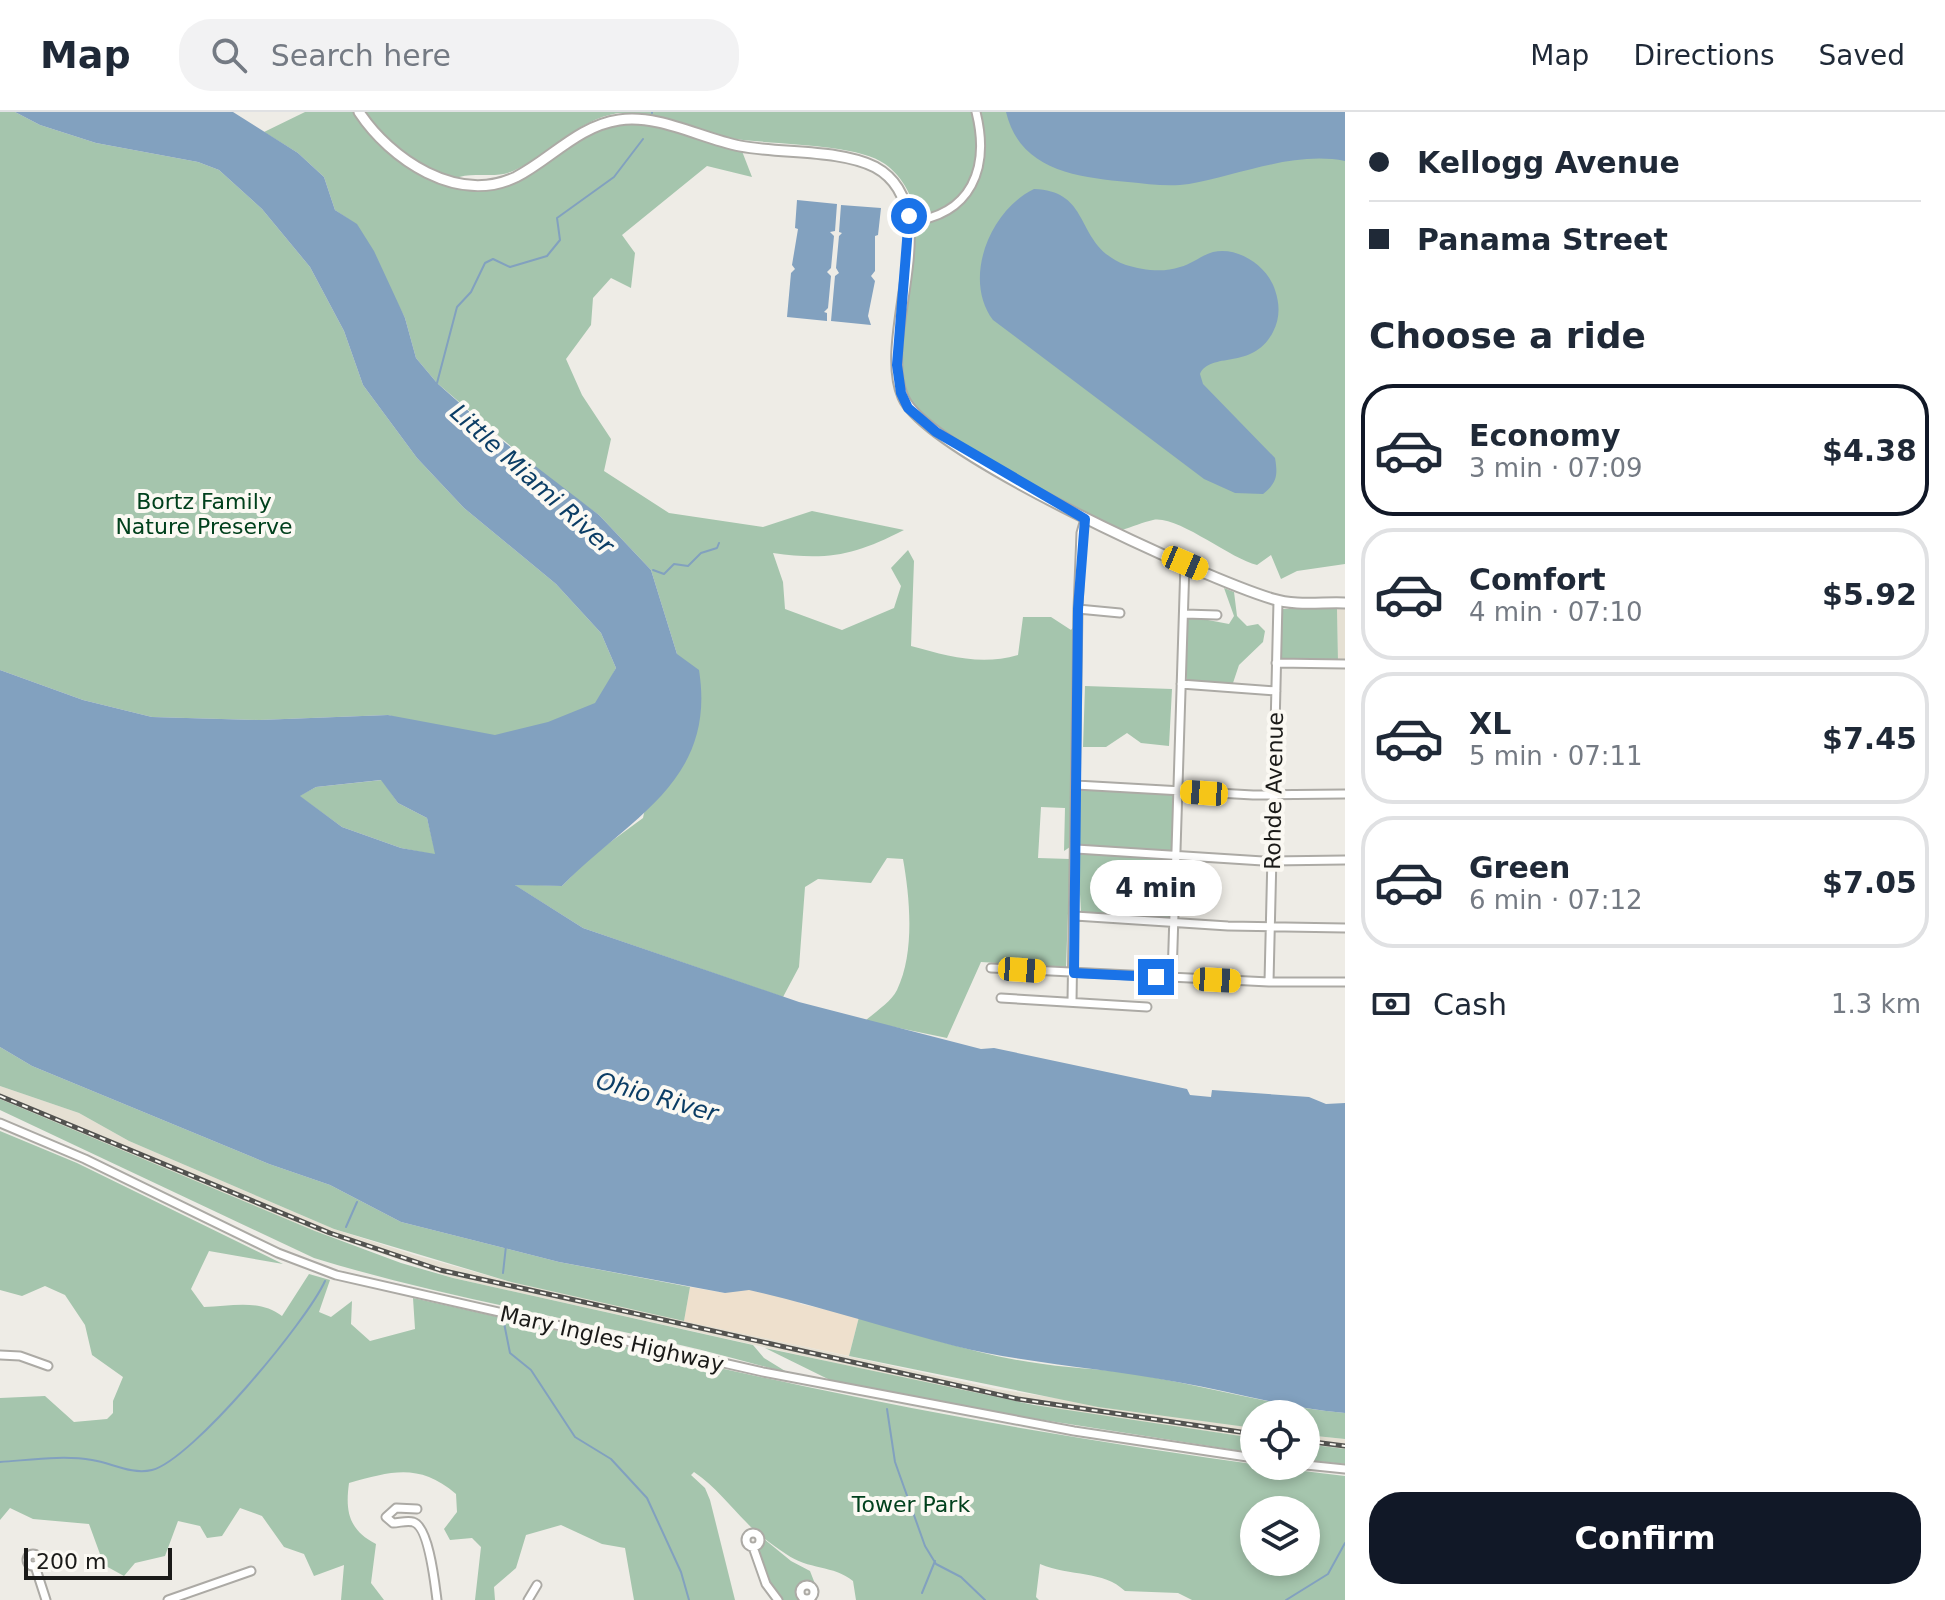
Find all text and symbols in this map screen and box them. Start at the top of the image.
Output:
search box [179,19,739,91]
text: Map [40,33,131,77]
icon: search [207,33,251,77]
text: Search here [271,38,451,73]
text: Map [1530,39,1589,72]
text: Directions [1633,39,1774,72]
text: Saved [1818,39,1905,72]
text: Kellogg Avenue [1417,145,1680,180]
route start [891,198,927,234]
text: Panama Street [1417,222,1668,257]
text: Choose a ride [1369,315,1646,356]
water label: Little Miami River [445,398,621,561]
icon: car [1373,414,1445,486]
text: Economy [1469,418,1621,453]
text: $4.38 [1822,433,1917,468]
text: 3 min · 07:09 [1469,453,1643,483]
park label: Bortz Family Nature Preserve [115,489,293,539]
car [1158,543,1212,583]
icon: car [1373,558,1445,630]
text: Comfort [1469,562,1606,597]
text: $5.92 [1822,577,1917,612]
text: 4 min · 07:10 [1469,597,1643,627]
icon: car [1373,702,1445,774]
text: XL [1469,706,1511,741]
street label: Rohde Avenue [1260,712,1288,870]
text: $7.45 [1822,721,1917,756]
text: 5 min · 07:11 [1469,741,1643,771]
car [1179,779,1229,807]
icon: car [1373,846,1445,918]
text: Green [1469,850,1570,885]
callout: 4 min [1090,861,1222,917]
text: $7.05 [1822,865,1917,900]
text: 4 min [1115,873,1197,903]
text: 6 min · 07:12 [1469,885,1643,915]
car [997,956,1047,984]
route end [1138,959,1174,995]
car [1192,967,1242,993]
icon: cash [1369,982,1413,1026]
text: Cash [1433,987,1507,1022]
text: 1.3 km [1831,989,1921,1019]
water label: Ohio River [593,1066,723,1128]
street label: Mary Ingles Highway [498,1301,726,1377]
map controls [1240,1400,1320,1576]
button: locate [1240,1400,1320,1480]
park label: Tower Park [851,1492,970,1517]
button: Confirm [1369,1492,1921,1584]
button: layers [1240,1496,1320,1576]
scale bar [24,1544,172,1580]
text: 200 m [36,1549,106,1574]

